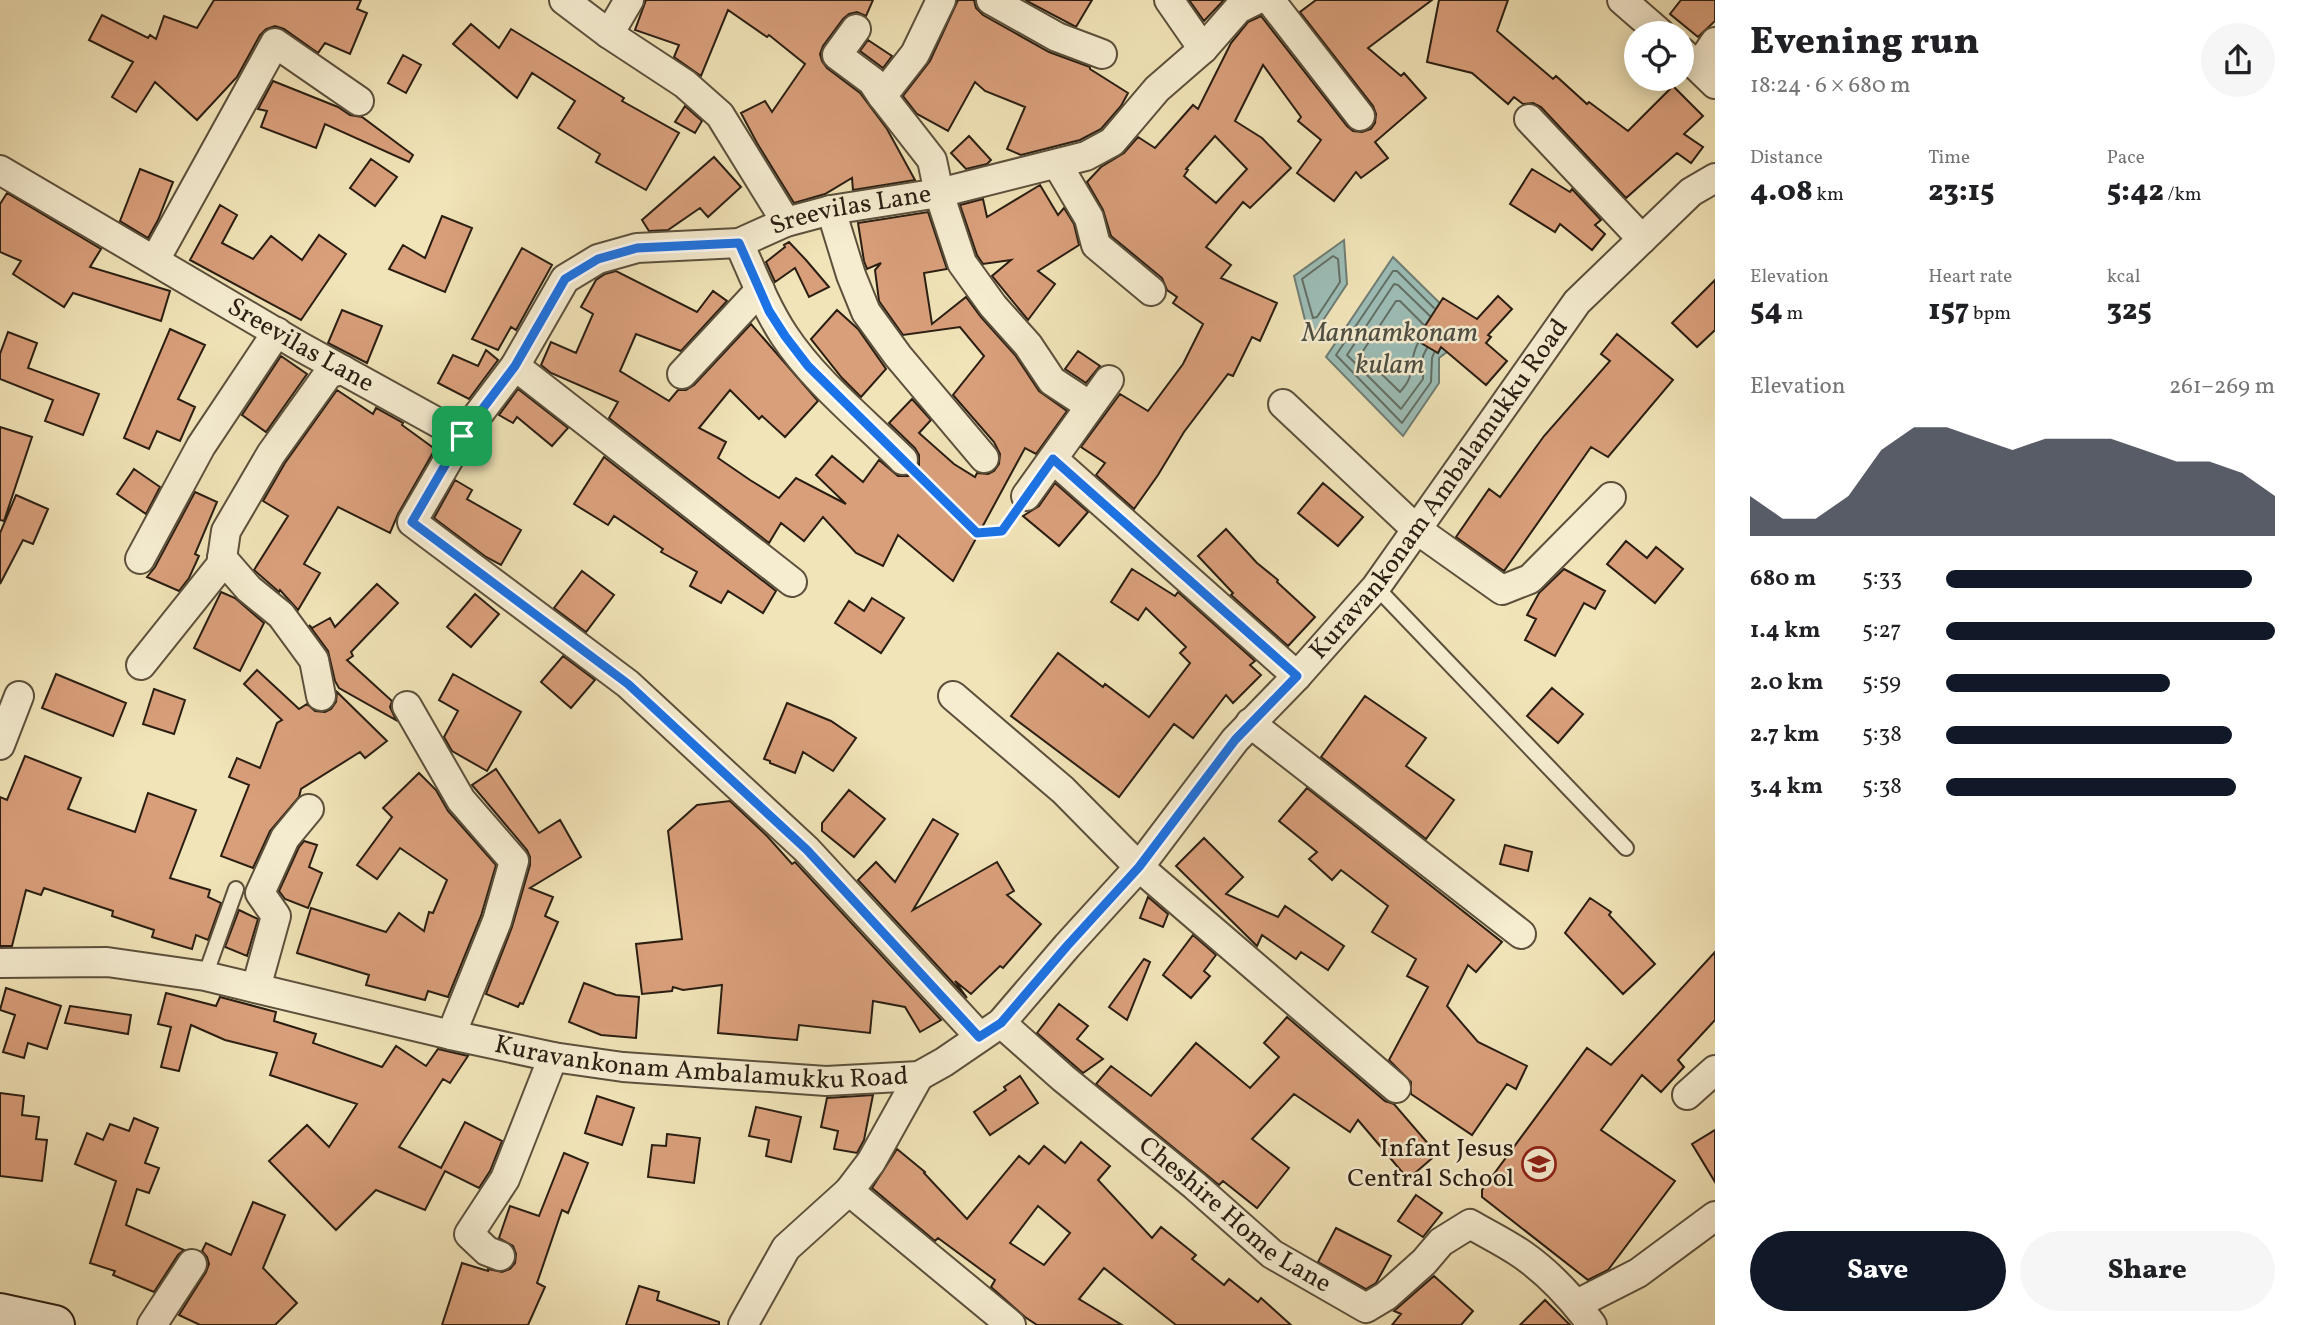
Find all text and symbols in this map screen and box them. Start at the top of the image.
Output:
text: Evening run [1750,17,1980,70]
map controls [1624,21,1694,91]
button: locate [1624,21,1694,91]
button: share [2201,23,2275,97]
text: 18:24 · 6 × 680 m [1750,70,1911,102]
text: Distance [1750,145,1823,171]
text: Time [1928,145,1970,171]
text: Pace [2107,145,2145,171]
text: 4.08 [1750,171,1813,213]
text: 23:15 [1928,171,1995,213]
text: 5:42 [2107,171,2164,213]
street label: Sreevilas Lane [764,176,934,245]
text: km [1813,182,1844,208]
text: /km [2164,182,2202,208]
text: Elevation [1750,264,1829,290]
text: Heart rate [1928,264,2012,290]
text: kcal [2107,264,2140,290]
street label: Sreevilas Lane [220,289,380,402]
text: 54 [1750,290,1783,332]
text: 157 [1928,290,1969,332]
text: 325 [2107,290,2152,332]
text: m [1783,301,1803,327]
text: bpm [1969,301,2011,327]
street label: Kuravankonam Ambalamukku Road [1302,312,1577,668]
water label: Mannamkonam kulam [1301,314,1478,385]
text: Elevation [1750,371,1846,403]
text: 261–269 m [2169,371,2275,403]
pin [432,406,492,466]
icon: arrive [443,417,481,455]
text: 680 m [1750,563,1816,595]
text: 5:33 [1862,563,1902,595]
text: 1.4 km [1750,615,1821,647]
text: 5:27 [1862,615,1901,647]
text: 2.0 km [1750,667,1823,699]
text: 5:59 [1862,667,1901,699]
text: 2.7 km [1750,719,1820,751]
text: 5:38 [1862,719,1902,751]
text: 3.4 km [1750,771,1823,803]
text: 5:38 [1862,771,1902,803]
street label: Kuravankonam Ambalamukku Road [491,1027,909,1099]
street label: Cheshire Home Lane [1130,1128,1338,1302]
place label: Infant Jesus Central School [1347,1131,1514,1197]
school or university icon: Infant Jesus Central School [1520,1145,1558,1183]
button: Save [1750,1231,2006,1311]
button: Share [2020,1231,2275,1311]

